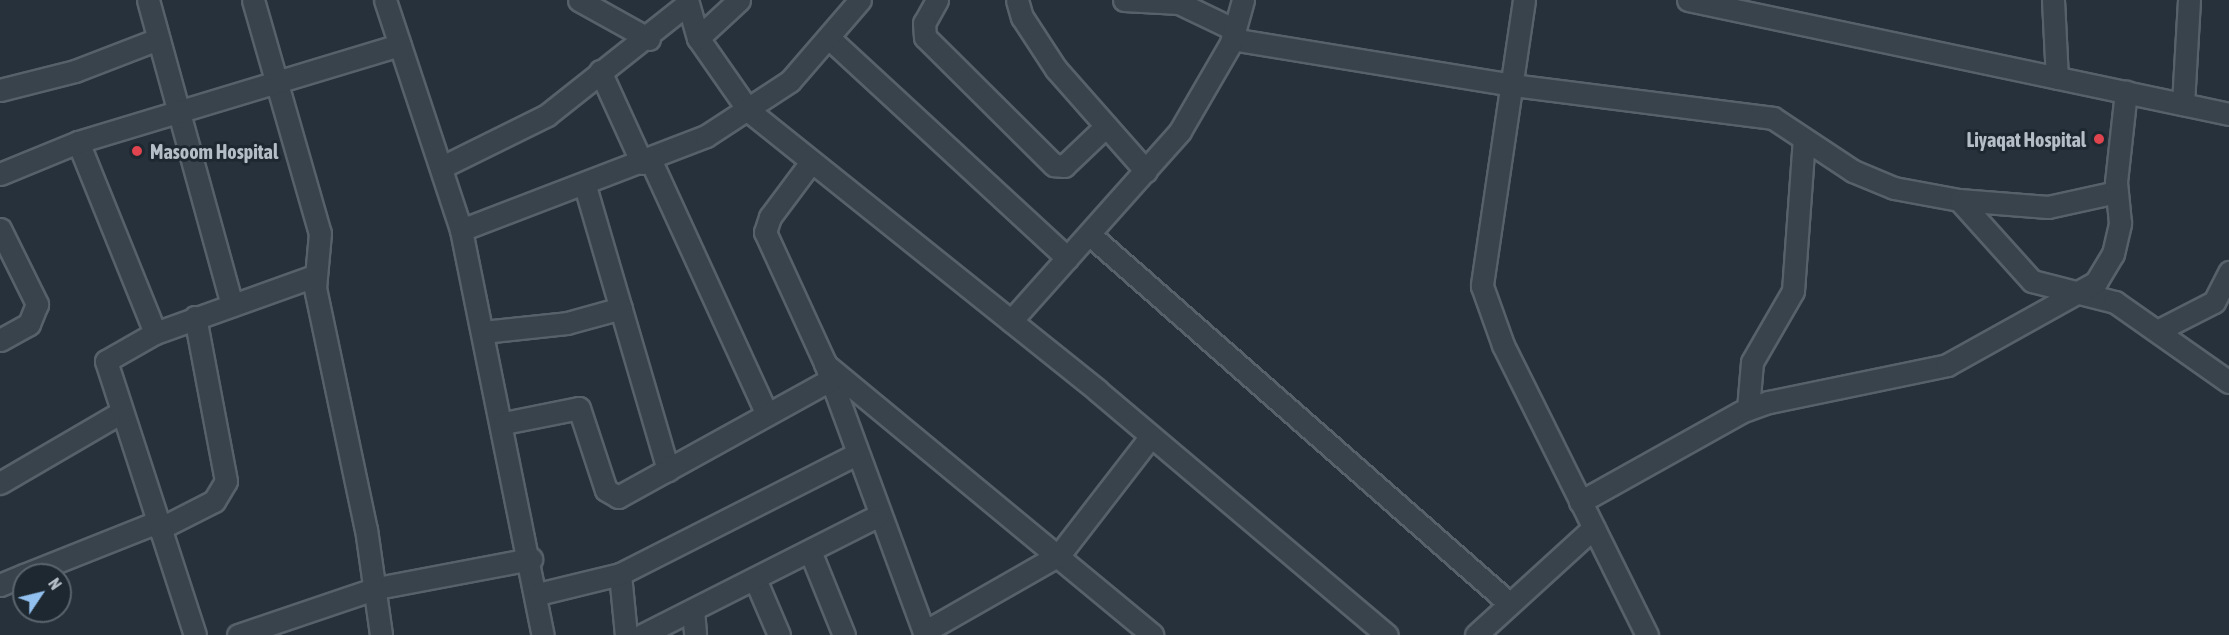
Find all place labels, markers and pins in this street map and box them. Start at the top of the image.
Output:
place label: Liyaqat Hospital [1967,127,2086,151]
marker: Liyaqat Hospital [2090,130,2108,148]
place label: Masoom Hospital [150,139,278,163]
marker: Masoom Hospital [128,142,146,160]

